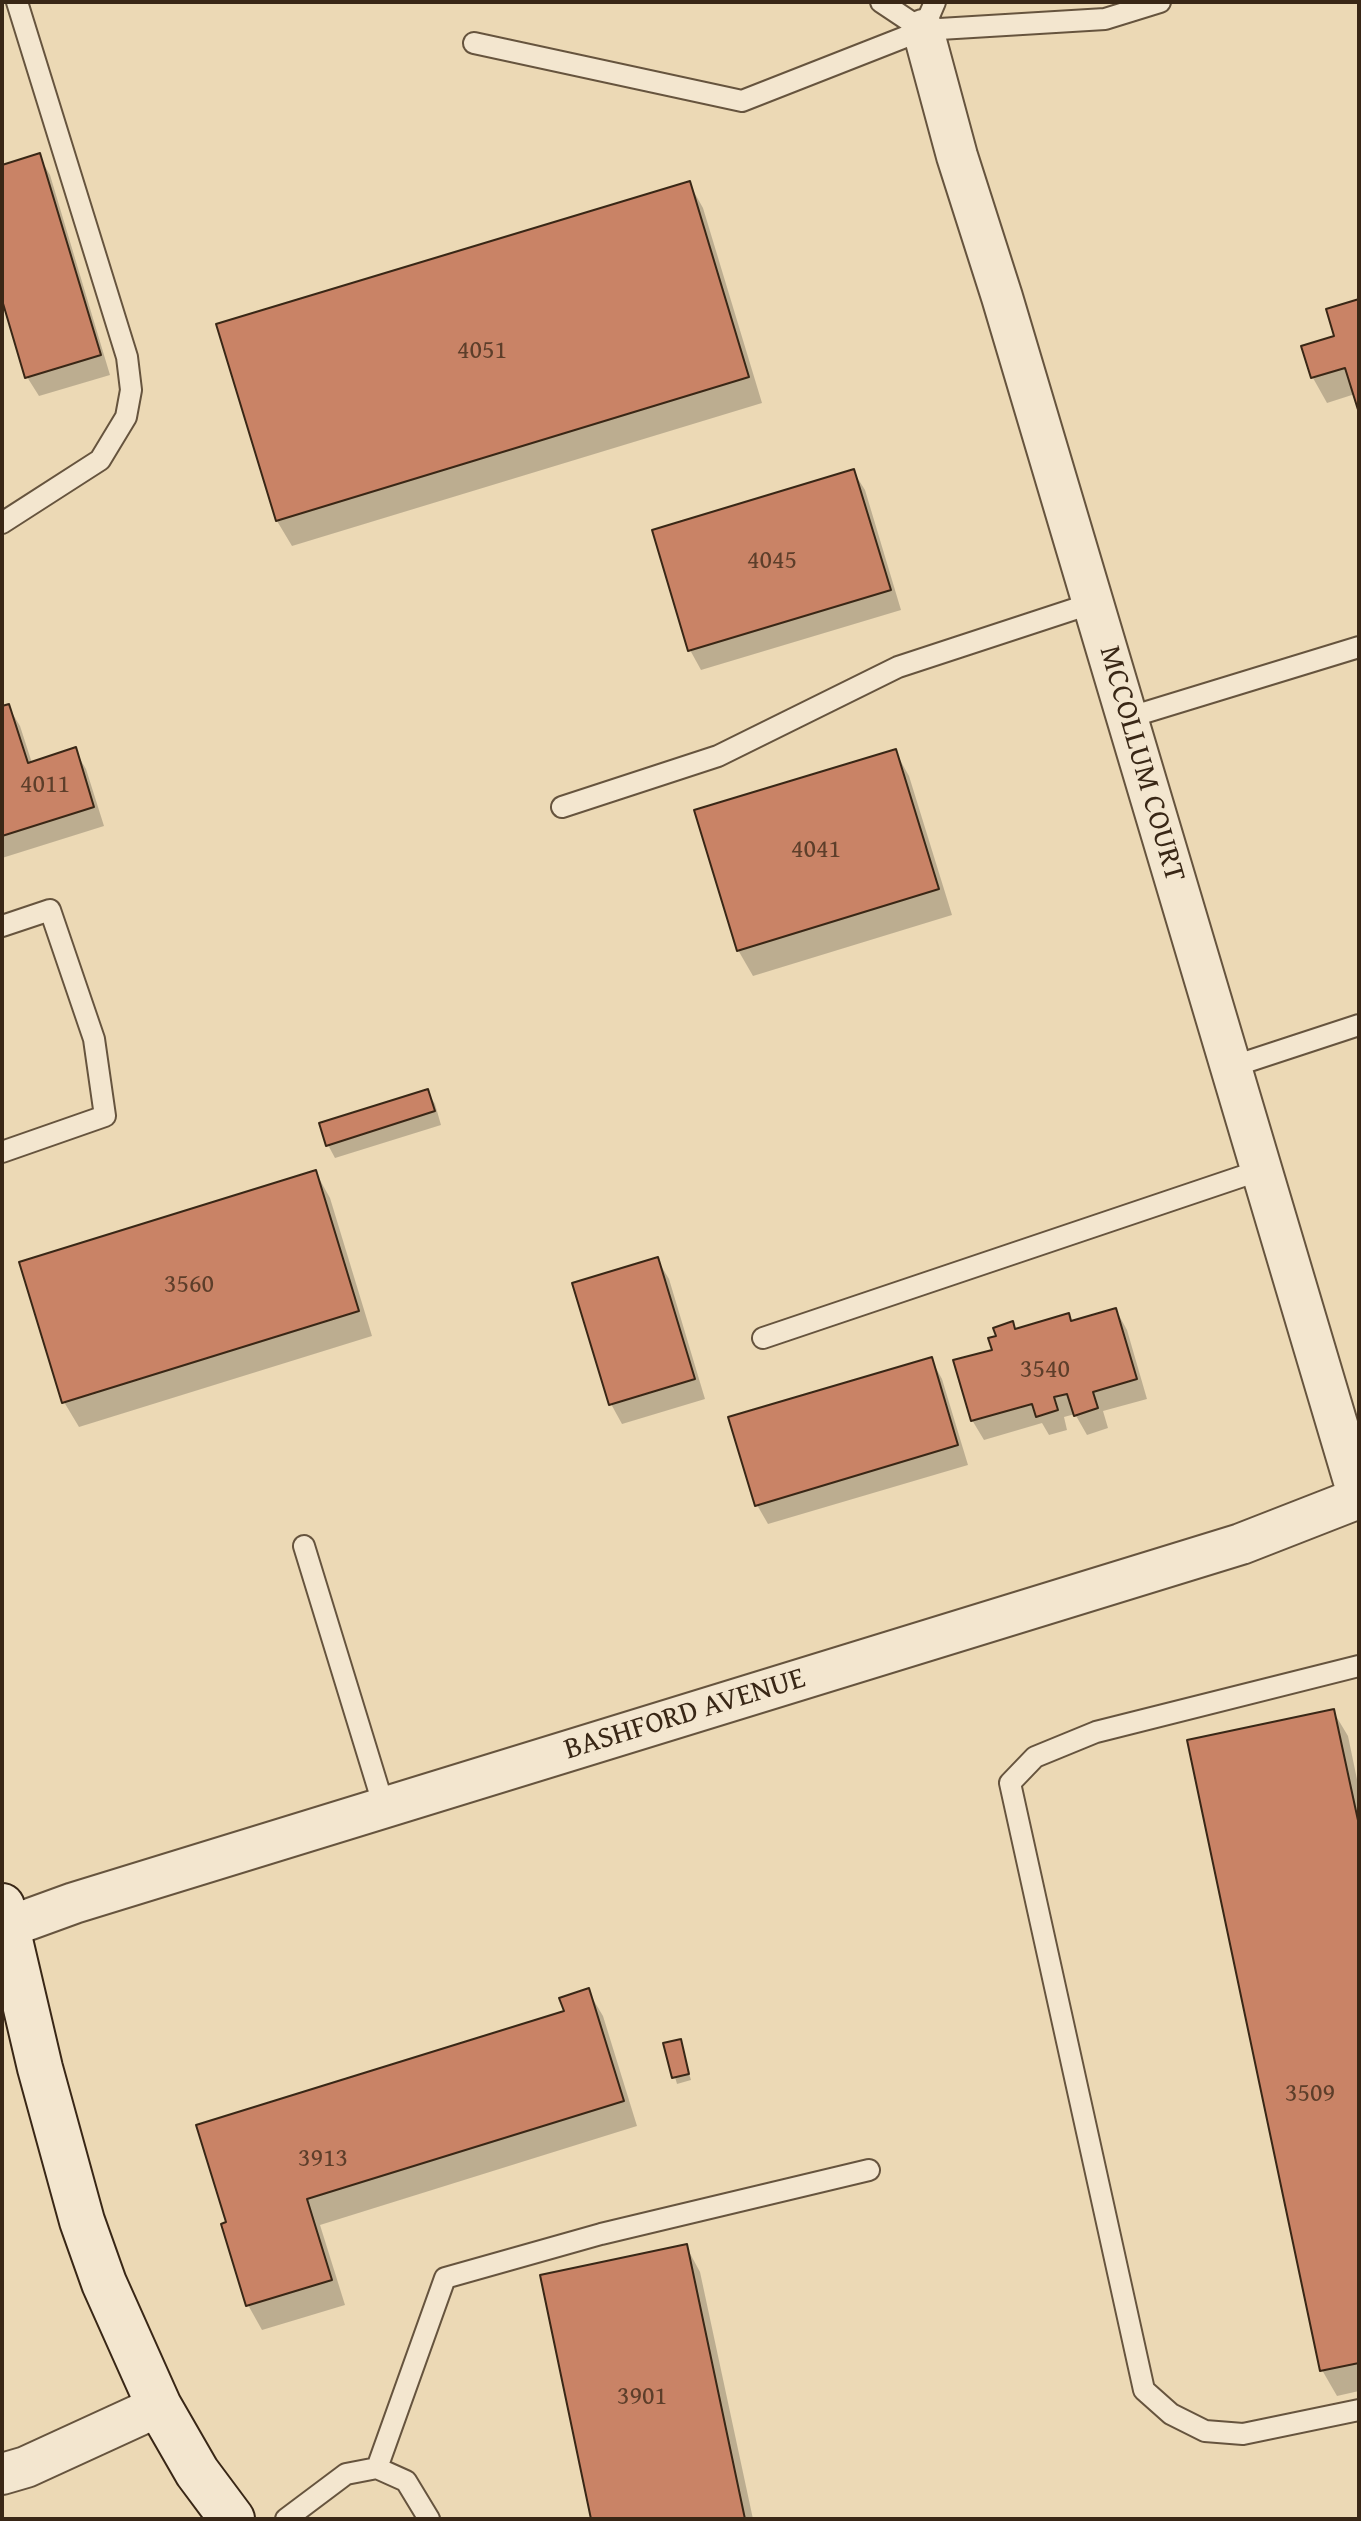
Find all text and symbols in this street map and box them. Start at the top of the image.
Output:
house number: 4051 [457,335,507,367]
house number: 4045 [747,545,797,577]
street label: MCCOLLUM COURT [1090,642,1192,886]
house number: 4011 [20,769,70,801]
house number: 4041 [791,834,841,866]
house number: 3560 [164,1269,214,1301]
house number: 3540 [1020,1354,1070,1386]
street label: BASHFORD AVENUE [560,1661,810,1769]
house number: 3509 [1285,2078,1335,2110]
house number: 3913 [298,2143,348,2175]
house number: 3901 [617,2381,667,2413]

